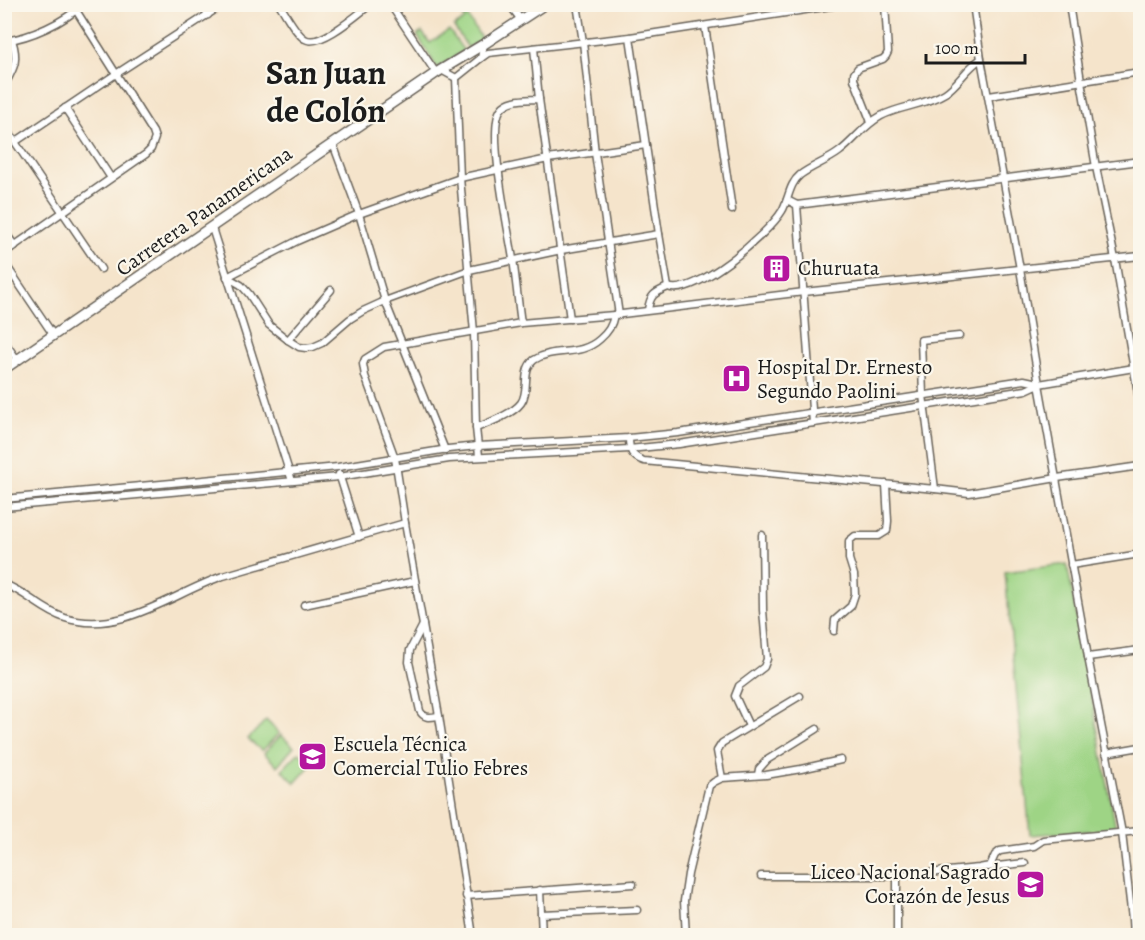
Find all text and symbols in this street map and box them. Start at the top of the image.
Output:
scale bar [926,27,1025,65]
text: 100 m [935,36,979,60]
district label: San Juan de Colón [266,50,386,133]
street label: Carretera Panamericana [110,139,298,282]
building icon: Churuata [761,252,793,284]
place label: Churuata [798,254,880,282]
place label: Hospital Dr. Ernesto Segundo Paolini [757,353,932,405]
hospital icon: Hospital Dr. Ernesto Segundo Paolini [720,363,752,395]
place label: Escuela Técnica Comercial Tulio Febres [333,730,528,782]
school or university icon: Escuela Técnica Comercial Tulio Febres [296,740,328,772]
place label: Liceo Nacional Sagrado Corazón de Jesus [810,858,1010,910]
school or university icon: Liceo Nacional Sagrado Corazón de Jesus [1015,868,1047,900]

